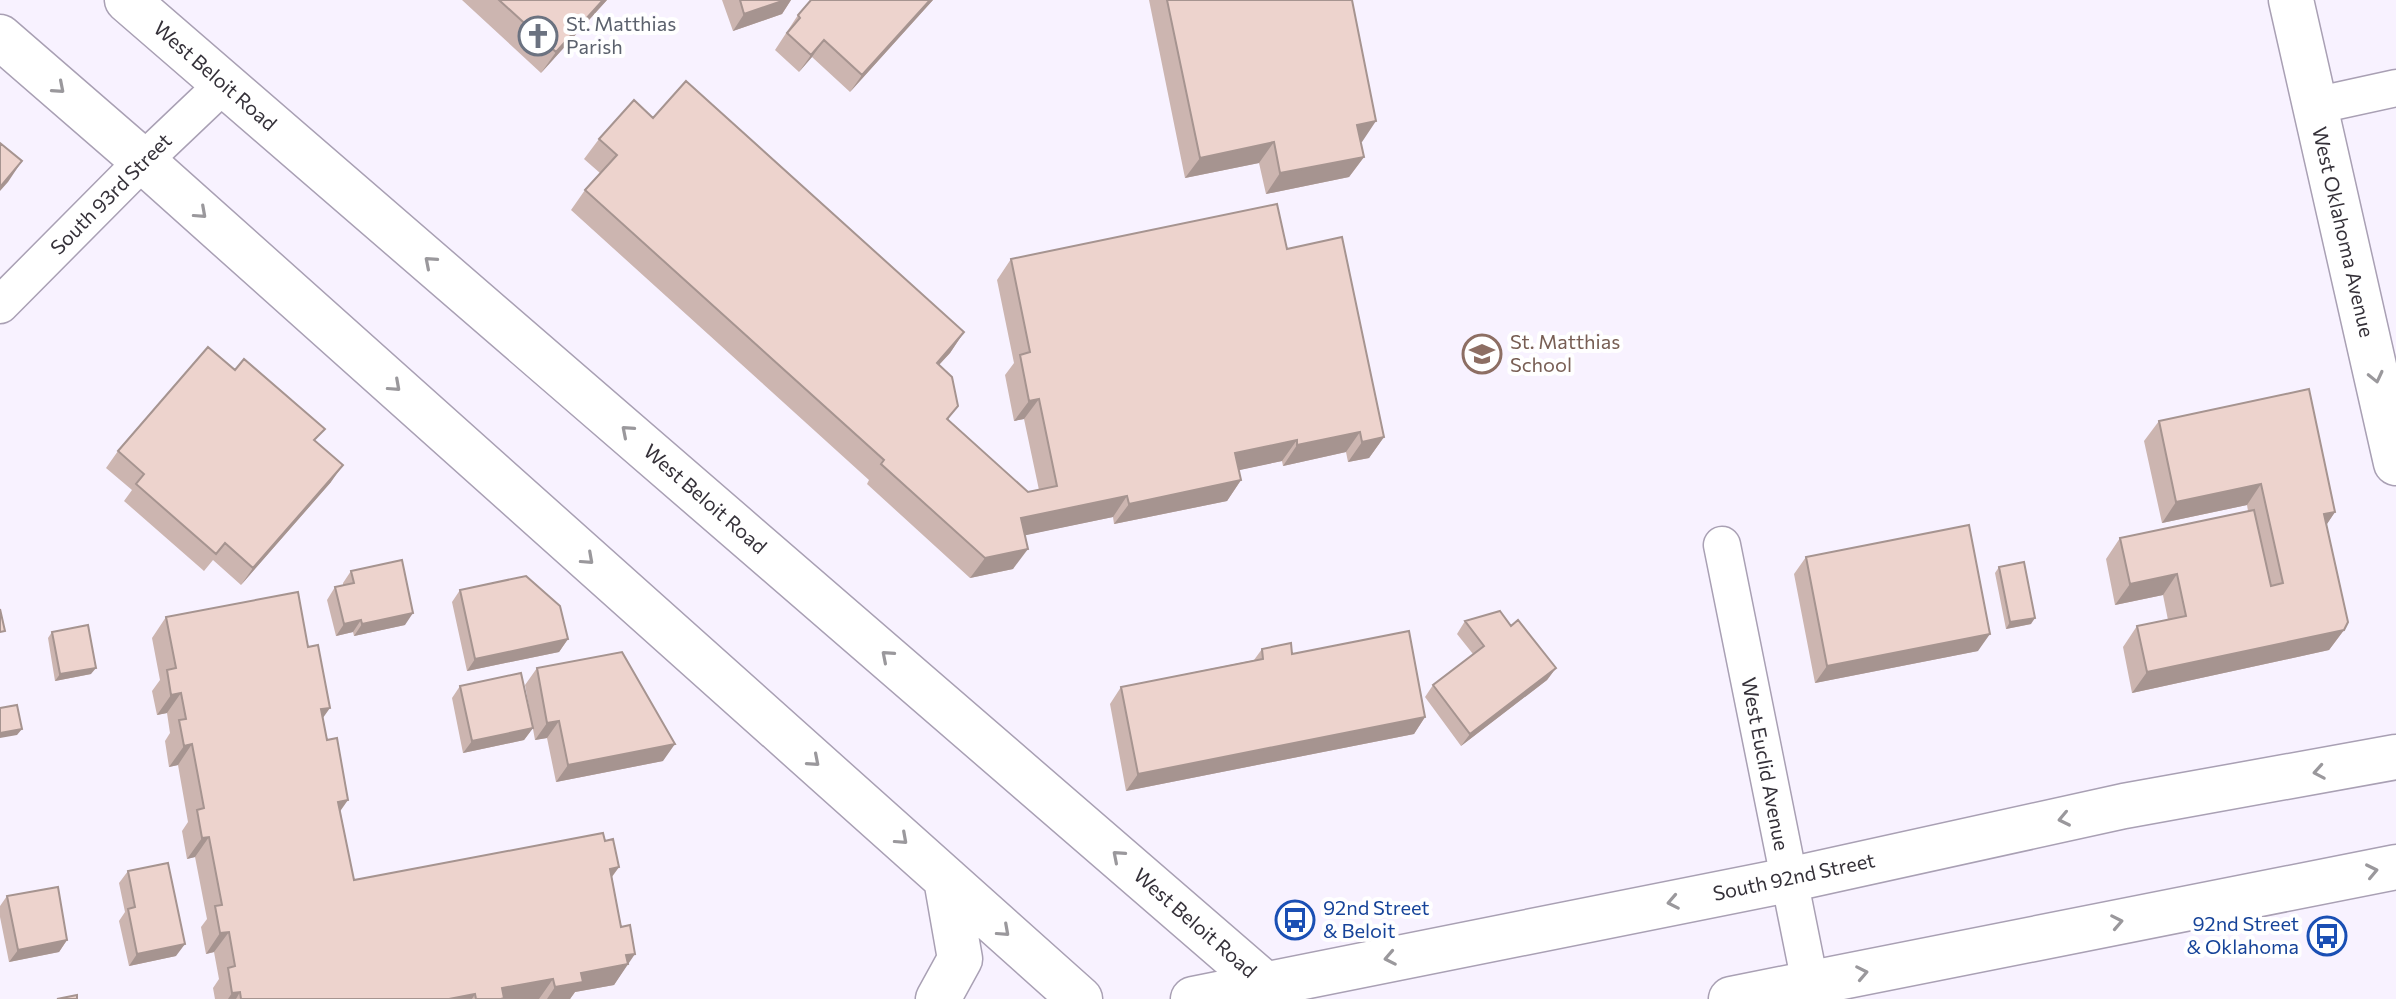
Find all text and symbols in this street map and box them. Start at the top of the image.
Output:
place label: St. Matthias Parish [566,11,676,58]
street label: West Beloit Road [149,15,282,135]
church icon: St. Matthias Parish [517,15,559,57]
one-way arrow [50,79,64,93]
street label: West Oklahoma Avenue [2308,124,2380,339]
street label: South 93rd Street [45,128,176,259]
one-way arrow [191,203,206,218]
one-way arrow [425,257,439,272]
place label: St. Matthias School [1510,329,1620,376]
school or university icon: St. Matthias School [1461,333,1503,375]
one-way arrow [2367,369,2384,383]
one-way arrow [385,377,400,391]
one-way arrow [622,427,636,441]
street label: West Beloit Road [639,438,772,558]
one-way arrow [579,550,594,564]
one-way arrow [882,651,897,666]
street label: West Euclid Avenue [1737,675,1795,852]
one-way arrow [805,751,820,766]
one-way arrow [2313,762,2326,779]
one-way arrow [2057,810,2071,827]
one-way arrow [892,830,907,844]
street label: South 92nd Street [1711,847,1877,905]
one-way arrow [1112,851,1127,866]
street label: West Beloit Road [1129,862,1262,982]
one-way arrow [2366,864,2379,881]
one-way arrow [1666,893,1680,910]
place label: 92nd Street & Beloit [1323,895,1430,942]
bus stop icon: 92nd Street & Beloit [1274,899,1316,941]
place label: 92nd Street & Oklahoma [2186,911,2299,958]
one-way arrow [2111,915,2124,932]
bus stop icon: 92nd Street & Oklahoma [2306,915,2348,957]
one-way arrow [994,921,1009,935]
one-way arrow [1383,949,1397,966]
one-way arrow [1855,965,1869,982]

